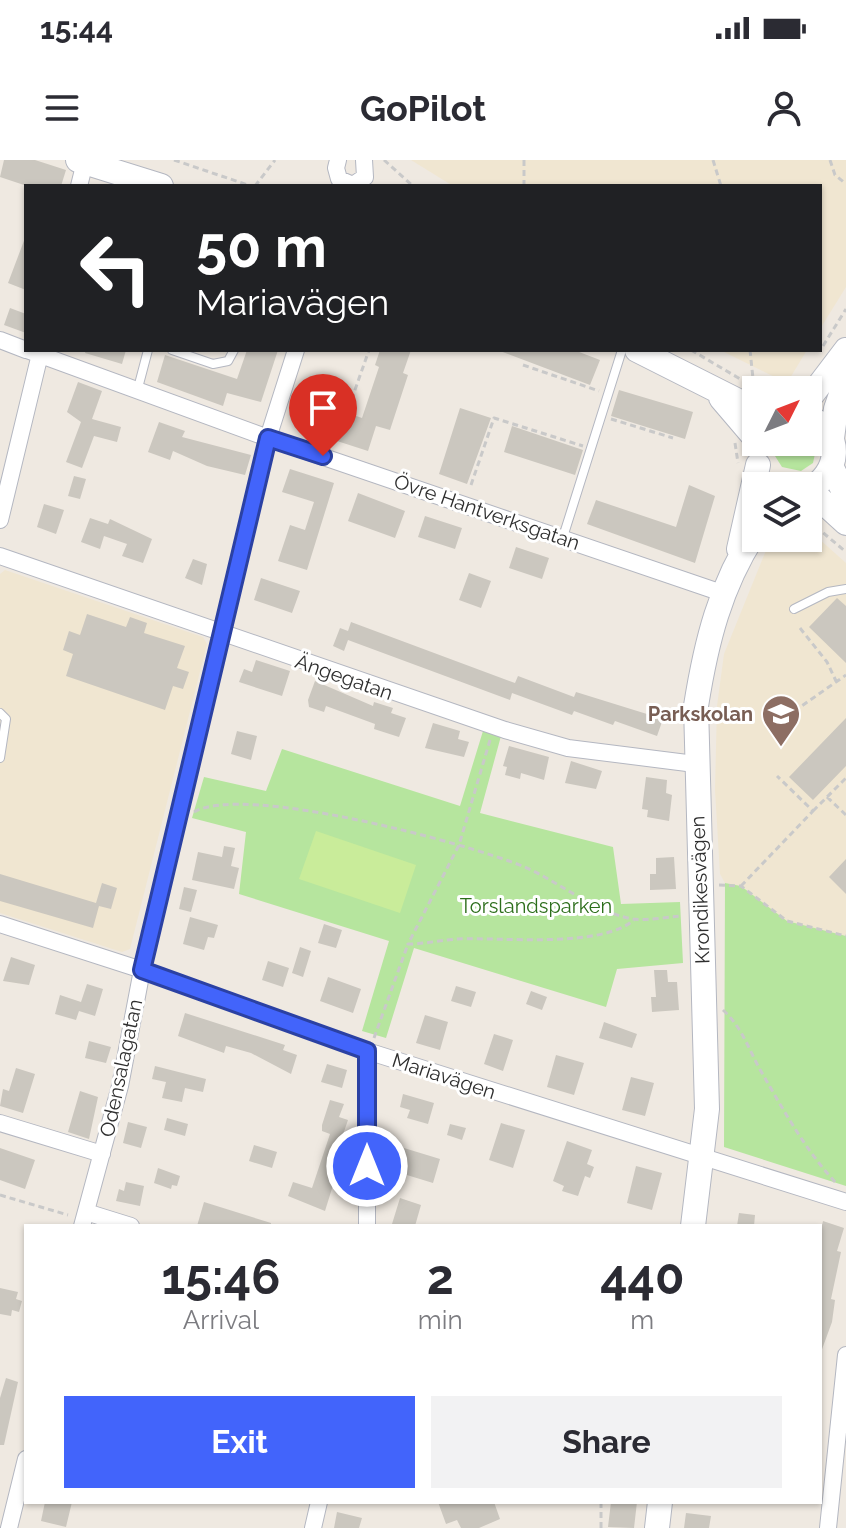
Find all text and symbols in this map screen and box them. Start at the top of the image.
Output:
text: 15:44 [40,11,113,46]
icon: menu [40,86,84,130]
icon: person [762,86,806,130]
text: GoPilot [360,87,486,129]
text: 50 m [196,214,327,280]
icon: left [64,216,168,320]
text: Mariavägen [196,281,389,323]
pin [289,374,357,456]
north arrow [742,376,822,456]
map controls [742,376,822,552]
icon: arrive [301,386,345,430]
street label: Övre Hantverksgatan [391,469,583,555]
button: layers [742,472,822,552]
street label: Ängegatan [292,649,396,705]
school or university icon: Parkskolan [760,693,802,748]
place label: Parkskolan [648,702,753,726]
street label: Krondikesvägen [685,816,715,964]
park label: Torslandsparken [460,894,612,918]
street label: Odensalagatan [95,997,147,1139]
street label: Mariavägen [389,1048,499,1104]
position arrow [325,1124,409,1208]
text: 15:46 [162,1249,280,1305]
text: 2 [427,1249,454,1305]
text: 440 [600,1249,684,1305]
text: Arrival [183,1305,259,1335]
text: min [418,1305,463,1335]
text: m [630,1305,654,1335]
button: Exit [64,1396,415,1488]
button: Share [431,1396,782,1488]

